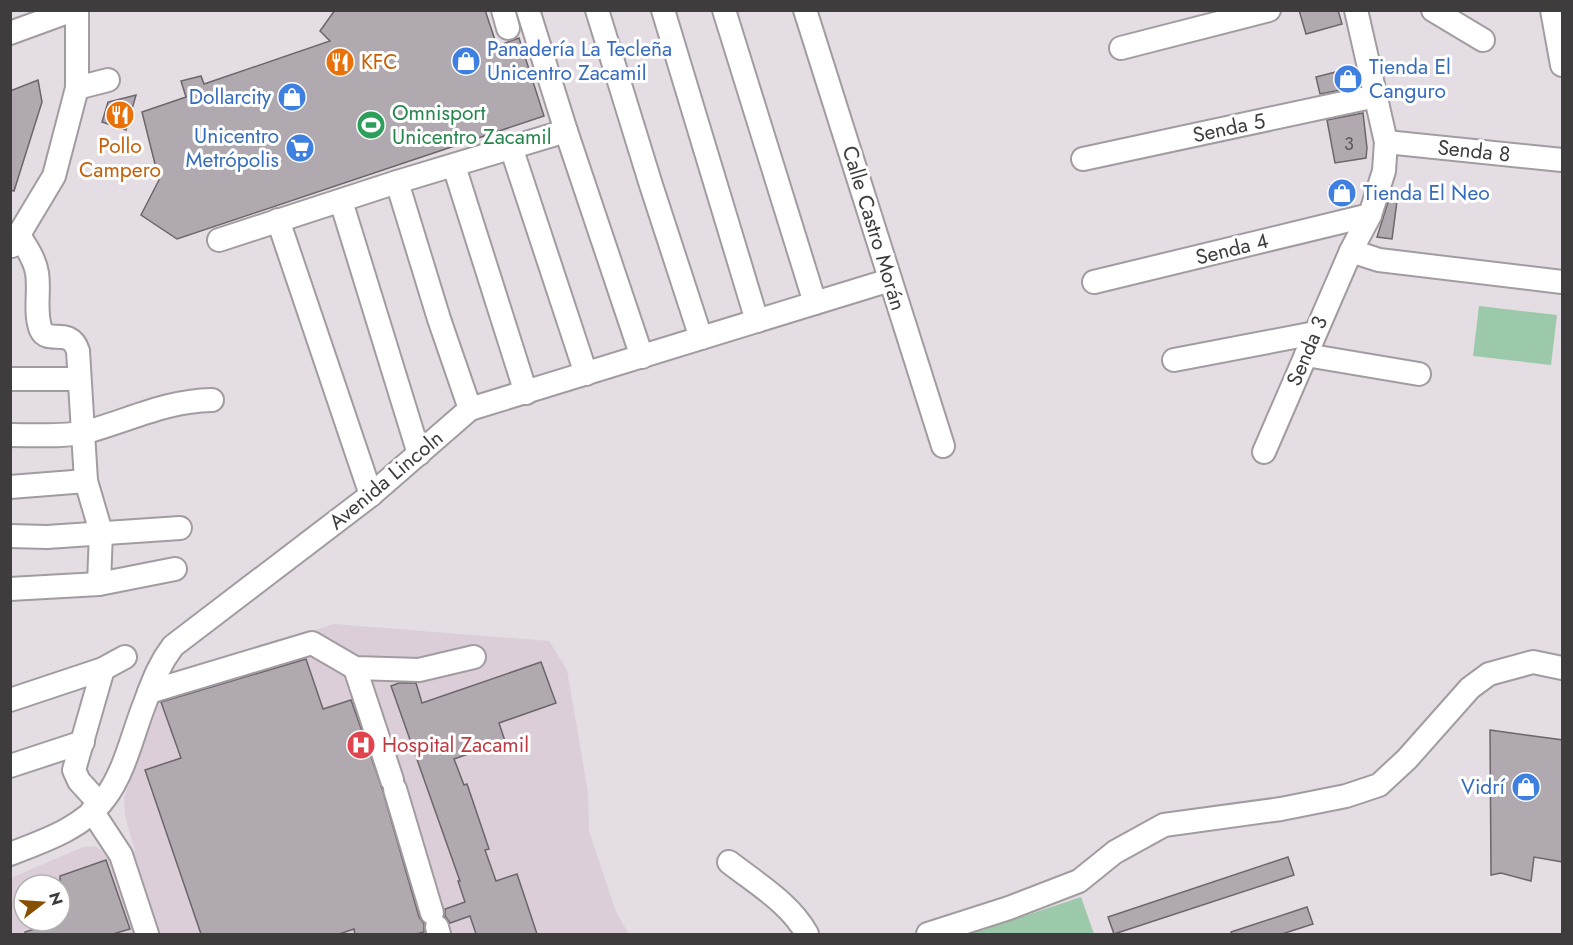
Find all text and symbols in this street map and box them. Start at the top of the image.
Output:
place label: Panadería La Tecleña Unicentro Zacamil [487,34,672,88]
shop icon: Panadería La Tecleña Unicentro Zacamil [450,45,482,77]
restaurant icon: KFC [324,46,356,78]
place label: KFC [361,47,398,77]
place label: Tienda El Canguro [1369,52,1451,106]
shop icon: Tienda El Canguro [1332,63,1364,95]
shop icon: Dollarcity [276,81,308,113]
place label: Dollarcity [189,82,272,112]
place label: Omnisport Unicentro Zacamil [392,98,552,152]
restaurant icon: Pollo Campero [104,99,136,131]
street label: Senda 5 [1190,106,1268,150]
sports icon: Omnisport Unicentro Zacamil [355,109,387,141]
place label: Unicentro Metrópolis [186,121,279,175]
place label: Pollo Campero [79,131,161,185]
house number: 3 [1344,131,1354,157]
supermarket icon: Unicentro Metrópolis [284,132,316,164]
street label: Senda 8 [1436,132,1512,170]
street label: Calle Castro Morán [835,142,913,314]
shop icon: Tienda El Neo [1326,177,1358,209]
place label: Tienda El Neo [1363,178,1490,208]
street label: Senda 4 [1192,225,1272,273]
street label: Senda 3 [1279,311,1335,391]
street label: Avenida Lincoln [322,423,450,537]
hospital icon: Hospital Zacamil [345,729,377,761]
place label: Hospital Zacamil [382,730,529,760]
shop icon: Vidrí [1510,771,1542,803]
place label: Vidrí [1461,772,1507,802]
north arrow [12,873,72,933]
text: N [43,889,69,908]

